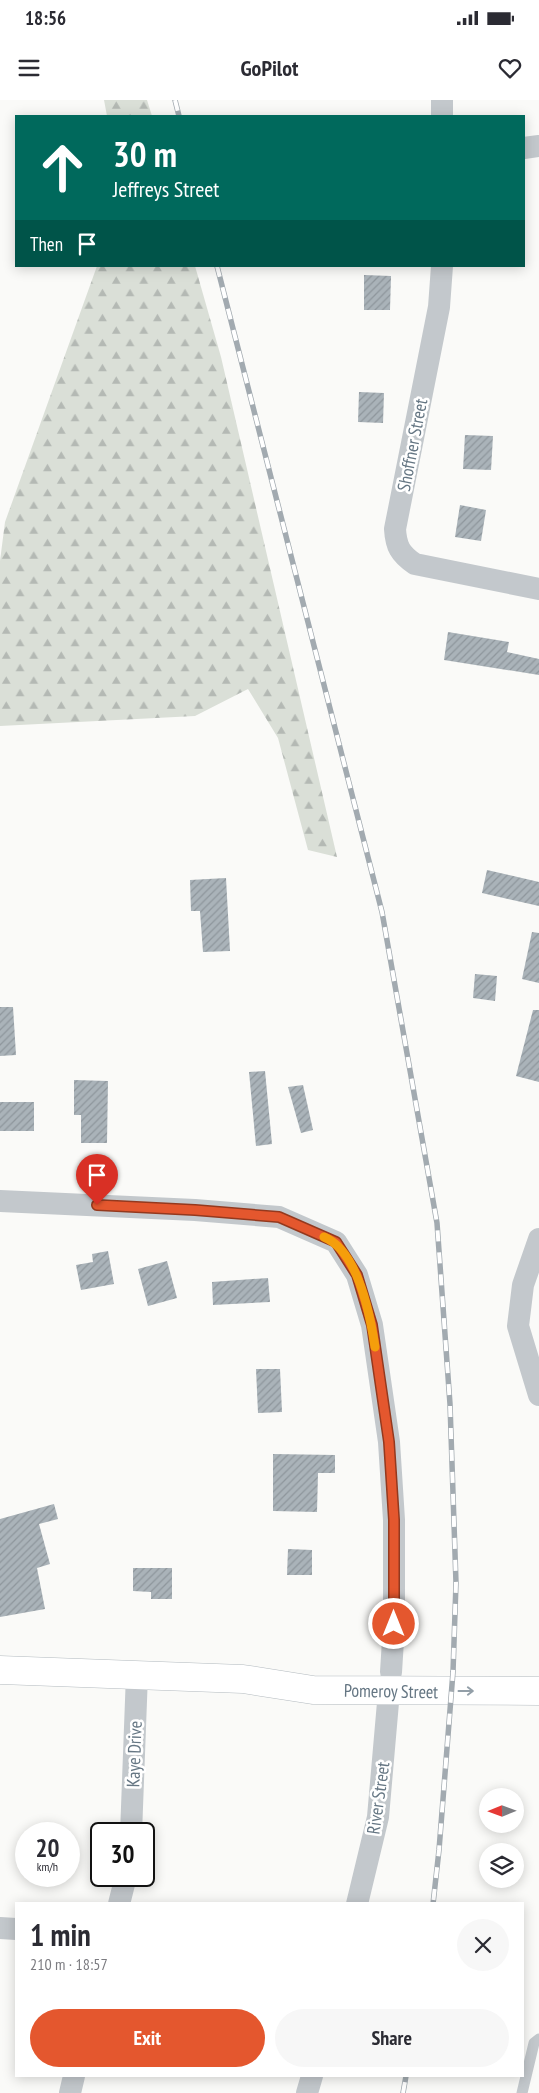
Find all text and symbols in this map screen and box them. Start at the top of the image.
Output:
text: 18:56 [25,6,66,30]
icon: menu [15,54,43,82]
text: GoPilot [241,54,298,82]
icon: heart [496,54,524,82]
text: 30 m [113,131,177,177]
icon: ahead [30,135,95,200]
text: Jeffreys Street [113,175,219,203]
icon: arrive [73,230,101,258]
text: Then [30,232,63,256]
street label: Shoffner Street [392,397,432,493]
pin [76,1154,118,1205]
icon: arrive [83,1161,111,1189]
position arrow [367,1597,419,1649]
street label: Pomeroy Street [344,1679,438,1703]
one-way arrow [458,1686,474,1696]
street label: Kaye Drive [121,1720,147,1788]
street label: River Street [362,1760,394,1836]
north arrow [479,1788,524,1832]
map controls [479,1788,524,1888]
speed limit sign: 30 [90,1822,155,1887]
text: 20 [36,1832,59,1864]
button: layers [479,1843,524,1888]
text: km/h [37,1859,58,1874]
text: 1 min [30,1915,91,1954]
button: close [457,1919,509,1971]
text: 210 m · 18:57 [30,1954,108,1974]
button: Exit [30,2009,265,2067]
button: Share [275,2009,509,2067]

